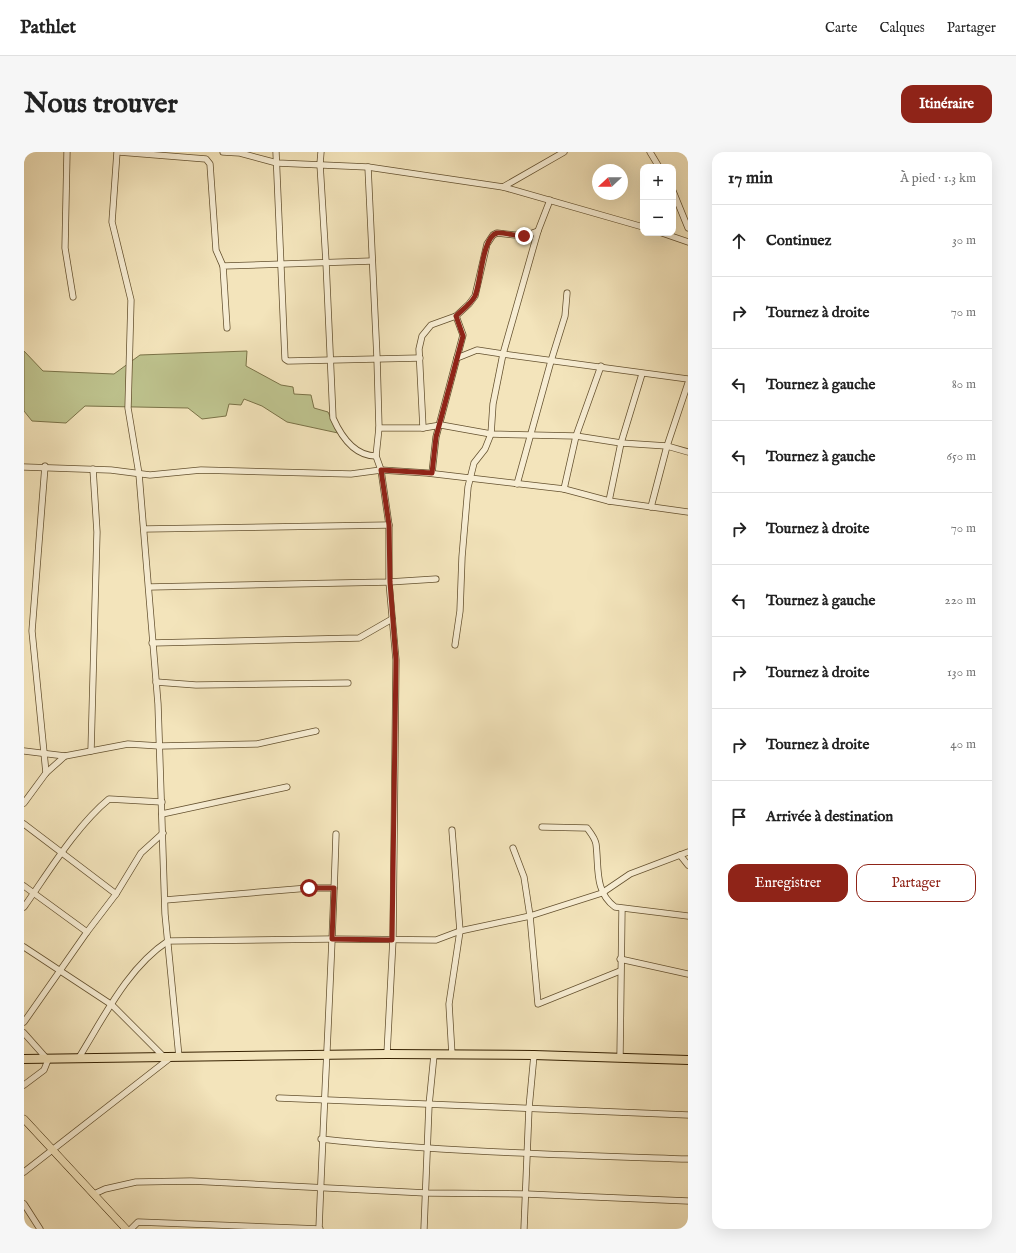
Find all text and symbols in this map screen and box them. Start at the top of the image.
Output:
text: Pathlet [20,16,76,40]
text: Carte [825,19,857,37]
text: Calques [879,19,925,37]
text: Partager [947,19,996,37]
button: Itinéraire [901,85,992,123]
text: Nous trouver [24,87,178,122]
north arrow [592,164,628,200]
map controls [640,164,676,236]
button: + [640,164,676,200]
text: 17 min [728,168,773,189]
text: À pied · 1.3 km [900,170,976,187]
button: − [640,200,676,236]
route end [515,227,533,245]
icon: ahead [728,230,750,252]
text: Continuez [766,231,831,250]
text: 30 m [952,232,976,249]
icon: right [728,302,750,324]
text: Tournez à droite [766,303,869,322]
text: 70 m [951,304,976,321]
icon: left [728,374,750,396]
text: Tournez à gauche [766,375,875,394]
text: 80 m [952,376,976,393]
icon: left [728,446,750,468]
text: Tournez à gauche [766,447,875,466]
text: 650 m [947,448,976,465]
icon: right [728,518,750,540]
text: Tournez à droite [766,519,869,538]
text: 70 m [951,520,976,537]
icon: left [728,590,750,612]
text: Tournez à gauche [766,591,875,610]
text: 220 m [945,592,976,609]
icon: right [728,662,750,684]
text: Tournez à droite [766,663,869,682]
text: 130 m [947,664,976,681]
icon: right [728,734,750,756]
text: Tournez à droite [766,735,869,754]
text: 40 m [950,736,976,753]
icon: arrive [728,806,750,828]
text: Arrivée à destination [766,807,893,826]
button: Enregistrer [728,864,848,902]
button: Partager [856,864,976,902]
route start [300,879,318,897]

